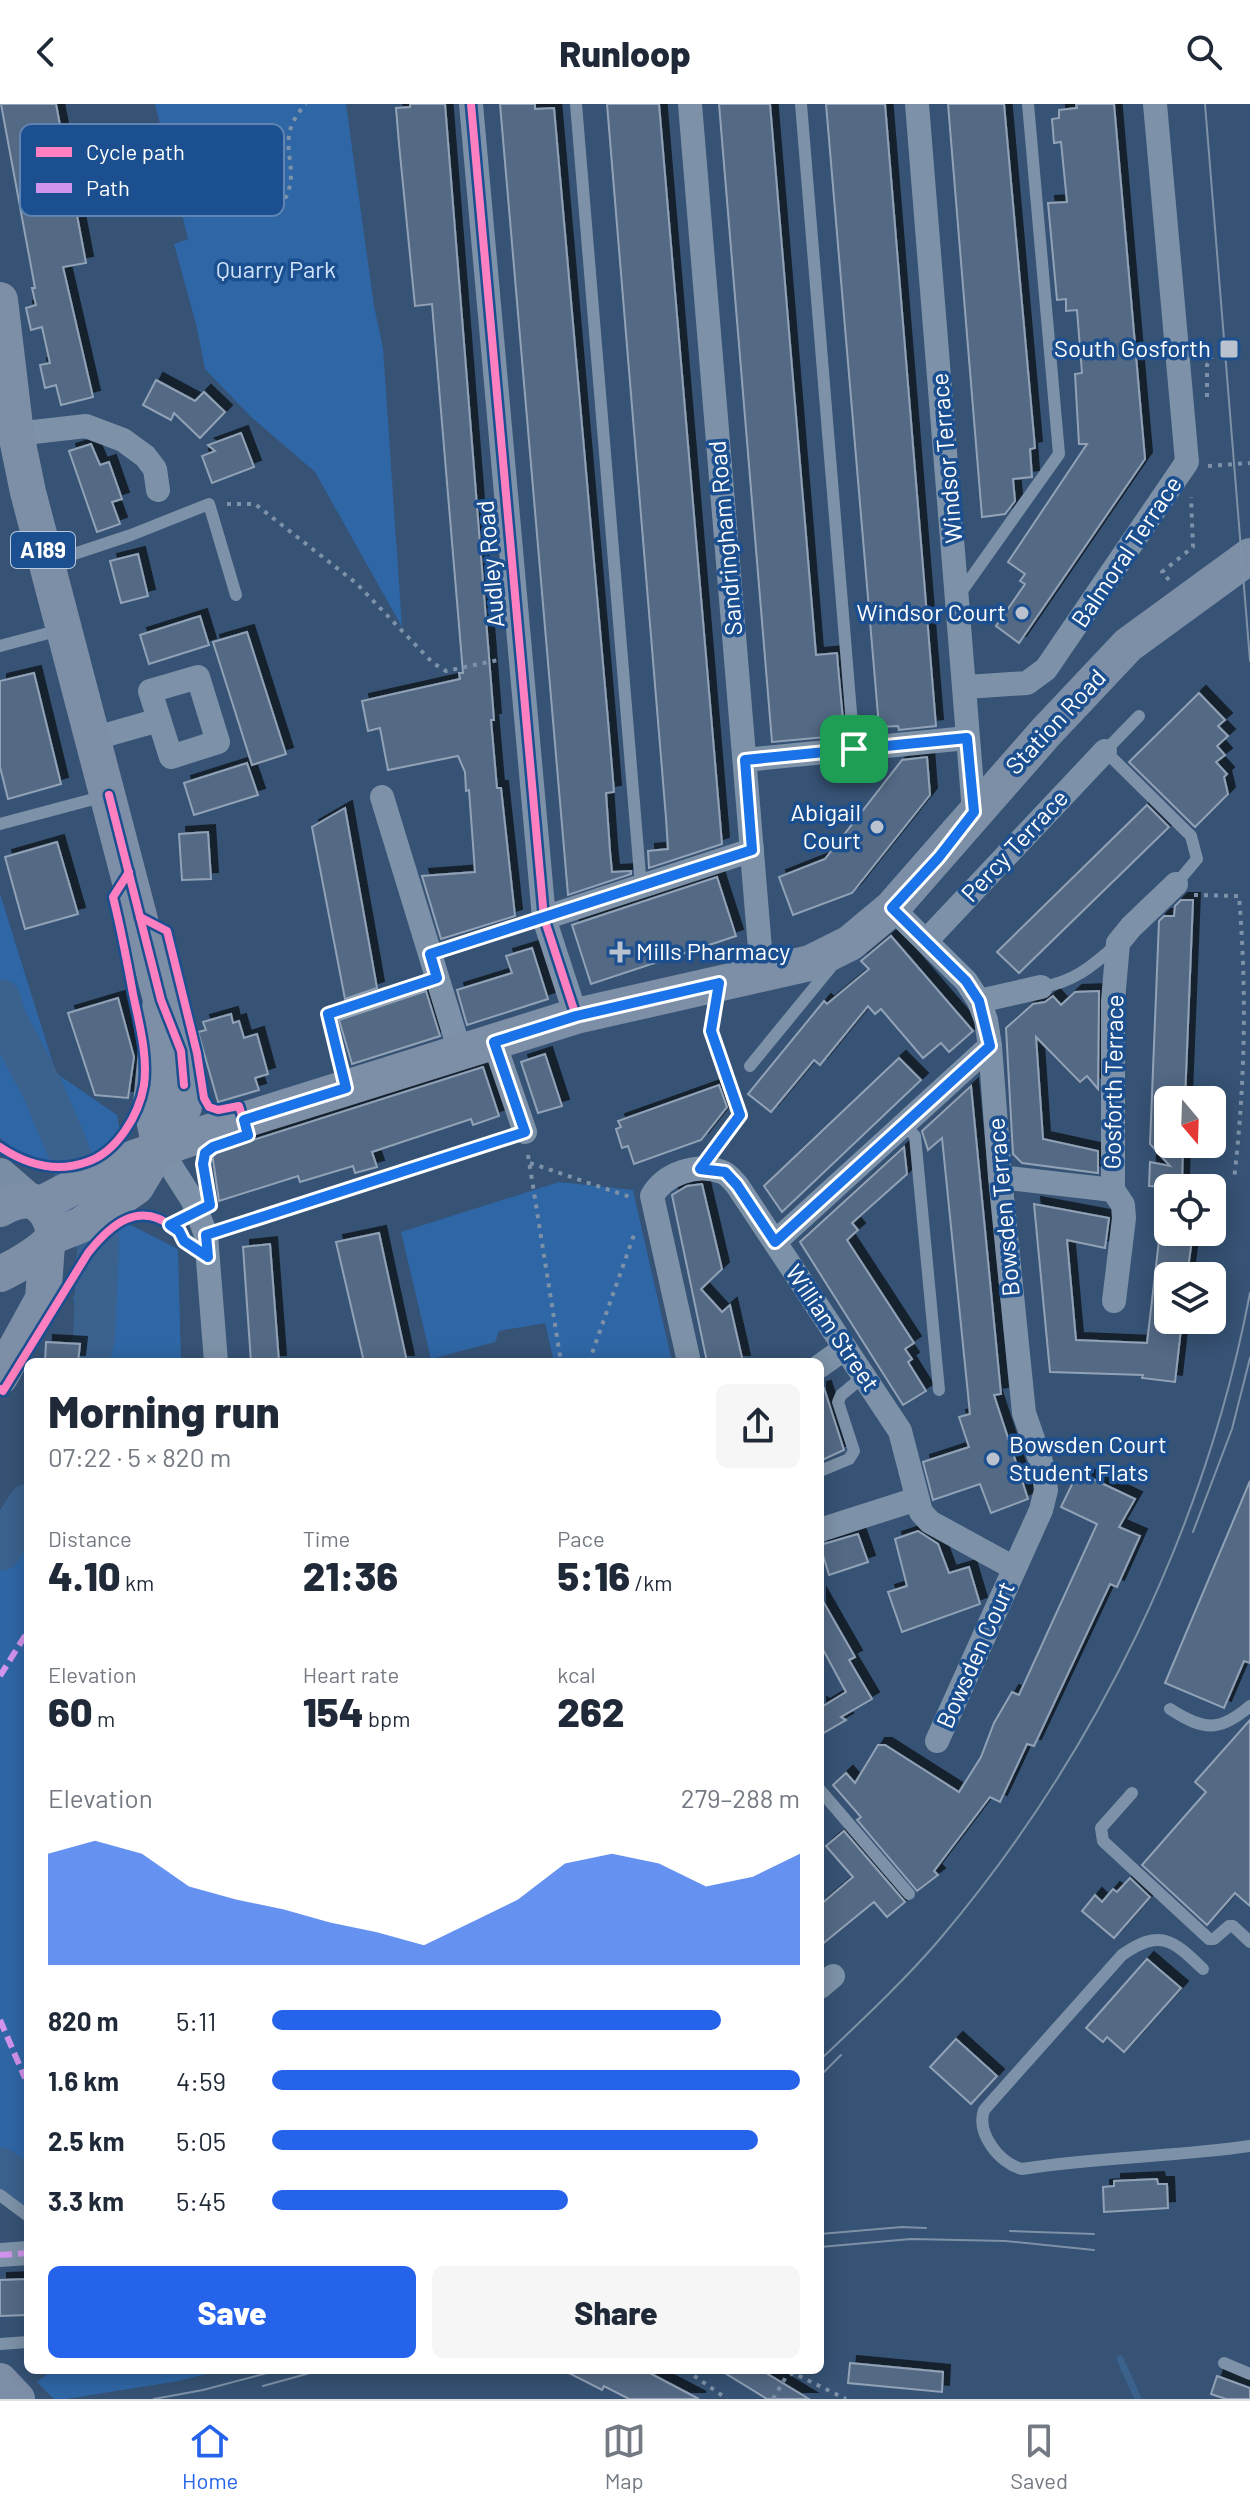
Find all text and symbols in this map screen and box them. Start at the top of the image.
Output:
icon: back [24,30,68,74]
icon: search [1182,30,1226,74]
text: Runloop [559,31,691,74]
legend [20,124,284,216]
text: Cycle path [86,138,185,164]
text: Path [86,174,130,200]
park label: Quarry Park [216,254,336,283]
place label: South Gosforth [1054,333,1211,362]
marker: South Gosforth [1218,338,1240,360]
street label: Windsor Terrace [924,372,967,545]
street label: Sandringham Road [702,439,747,637]
street label: Balmoral Terrace [1064,470,1187,632]
street label: Audley Road [470,499,510,629]
road number: A189 [11,532,75,568]
place label: Windsor Court [856,597,1006,626]
marker: Windsor Court [1013,604,1031,622]
street label: Station Road [999,662,1111,780]
pin [820,715,888,783]
icon: arrive [832,727,876,771]
street label: Percy Terrace [955,783,1073,907]
place label: Abigail Court [790,797,861,854]
marker: Abigail Court [868,818,886,836]
place label: Mills Pharmacy [636,936,790,965]
marker: Mills Pharmacy [611,943,629,961]
street label: Gosforth Terrace [1096,994,1129,1170]
north arrow [1154,1086,1226,1158]
map controls [1154,1086,1226,1334]
street label: Bowsden Terrace [980,1117,1025,1298]
button: locate [1154,1174,1226,1246]
street label: William Street [780,1258,886,1396]
button: layers [1154,1262,1226,1334]
text: Morning run [48,1384,280,1437]
button: share [716,1384,800,1468]
place label: Bowsden Court Student Flats [1009,1429,1167,1486]
text: 07:22 · 5 × 820 m [48,1441,231,1472]
marker: Bowsden Court Student Flats [984,1450,1002,1468]
text: Distance [48,1525,132,1551]
text: Time [303,1525,350,1551]
text: Pace [557,1525,605,1551]
text: 4.10 [48,1551,121,1599]
text: 21:36 [303,1551,398,1599]
text: 5:16 [557,1551,630,1599]
text: km [121,1569,154,1595]
text: /km [630,1569,673,1595]
street label: Bowsden Court [929,1576,1020,1732]
text: Elevation [48,1661,137,1687]
text: Heart rate [303,1661,399,1687]
text: kcal [557,1661,596,1687]
text: 60 [48,1687,93,1735]
text: 154 [303,1687,364,1735]
text: 262 [557,1687,625,1735]
text: m [93,1705,115,1731]
text: bpm [364,1705,410,1731]
text: Elevation [48,1782,153,1813]
text: 279–288 m [681,1782,800,1813]
text: 820 m [48,2005,118,2036]
text: 5:11 [176,2005,216,2036]
text: 1.6 km [48,2065,119,2096]
text: 4:59 [176,2065,226,2096]
text: 2.5 km [48,2125,124,2156]
text: 5:05 [176,2125,226,2156]
text: 3.3 km [48,2185,124,2216]
text: 5:45 [176,2185,226,2216]
button: Save [48,2266,416,2358]
button: Share [432,2266,800,2358]
tab: Home [182,2419,238,2493]
tab: Map [602,2419,646,2493]
tab: Saved [1010,2419,1068,2493]

